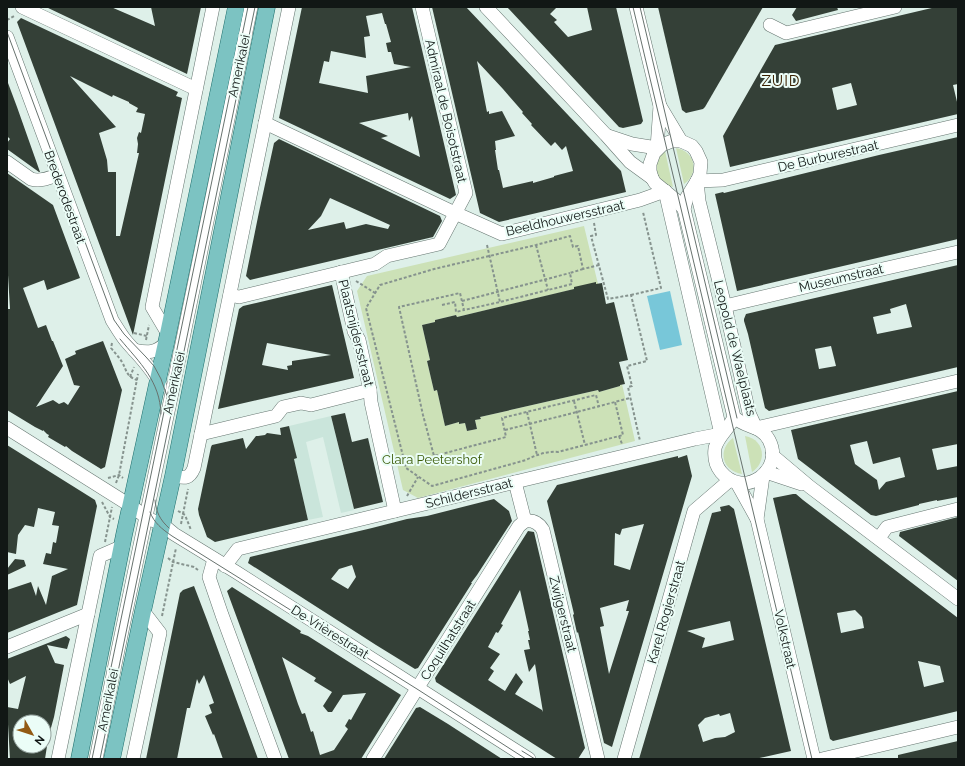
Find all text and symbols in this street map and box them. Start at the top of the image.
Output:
street label: Amerikalei [225,33,253,99]
street label: Admiraal de Boisotstraat [422,38,470,185]
district label: ZUID [761,72,801,90]
street label: De Burburestraat [776,137,880,175]
street label: Brederodestraat [41,148,89,246]
street label: Beeldhouwersstraat [504,197,626,239]
street label: Museumstraat [797,261,885,295]
street label: Plaatsnijdersstraat [335,278,377,389]
street label: Leopold de Waelplaats [711,278,759,418]
street label: Amerikalei [160,350,188,416]
park label: Clara Peetershof [382,452,483,467]
street label: Schildersstraat [424,475,515,511]
street label: Karel Rogierstraat [644,558,688,665]
street label: Zwijgerstraat [546,574,580,654]
street label: Coquilhatstraat [417,597,479,683]
street label: De Vrièrestraat [288,602,372,662]
street label: Volkstraat [771,608,799,670]
street label: Amerikalei [95,667,121,733]
north arrow [12,714,52,754]
text: N [32,733,47,747]

